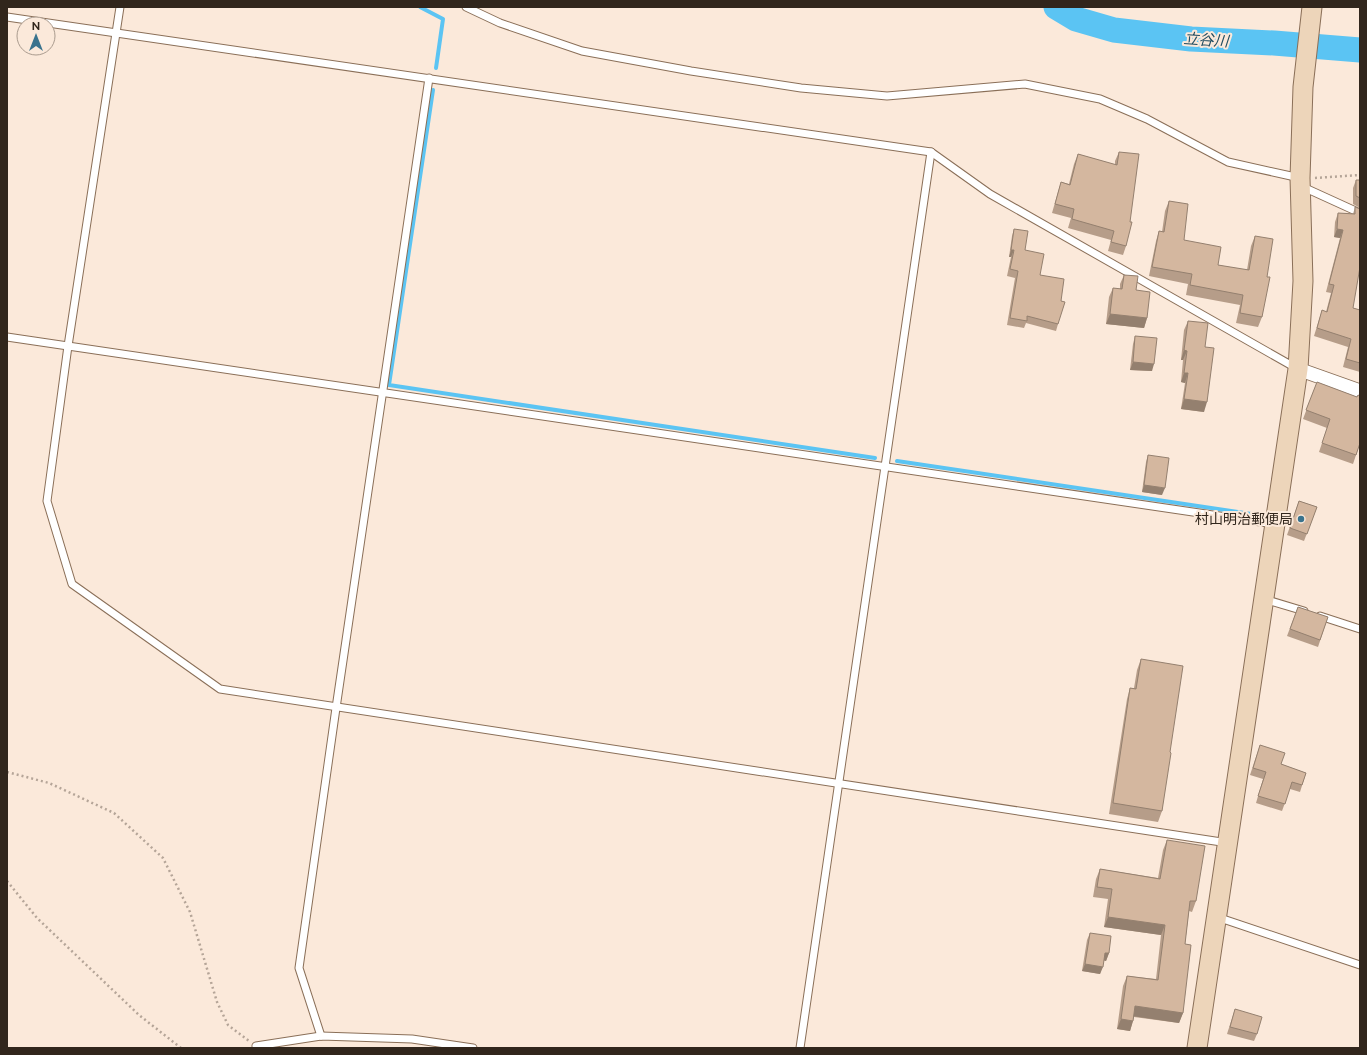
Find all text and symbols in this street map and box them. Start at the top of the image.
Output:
north arrow [16,16,56,56]
text: N [32,20,40,33]
water label: 立谷川 [1183,29,1231,51]
place label: 村山明治郵便局 [1195,511,1293,527]
marker: 村山明治郵便局 [1296,514,1306,524]

